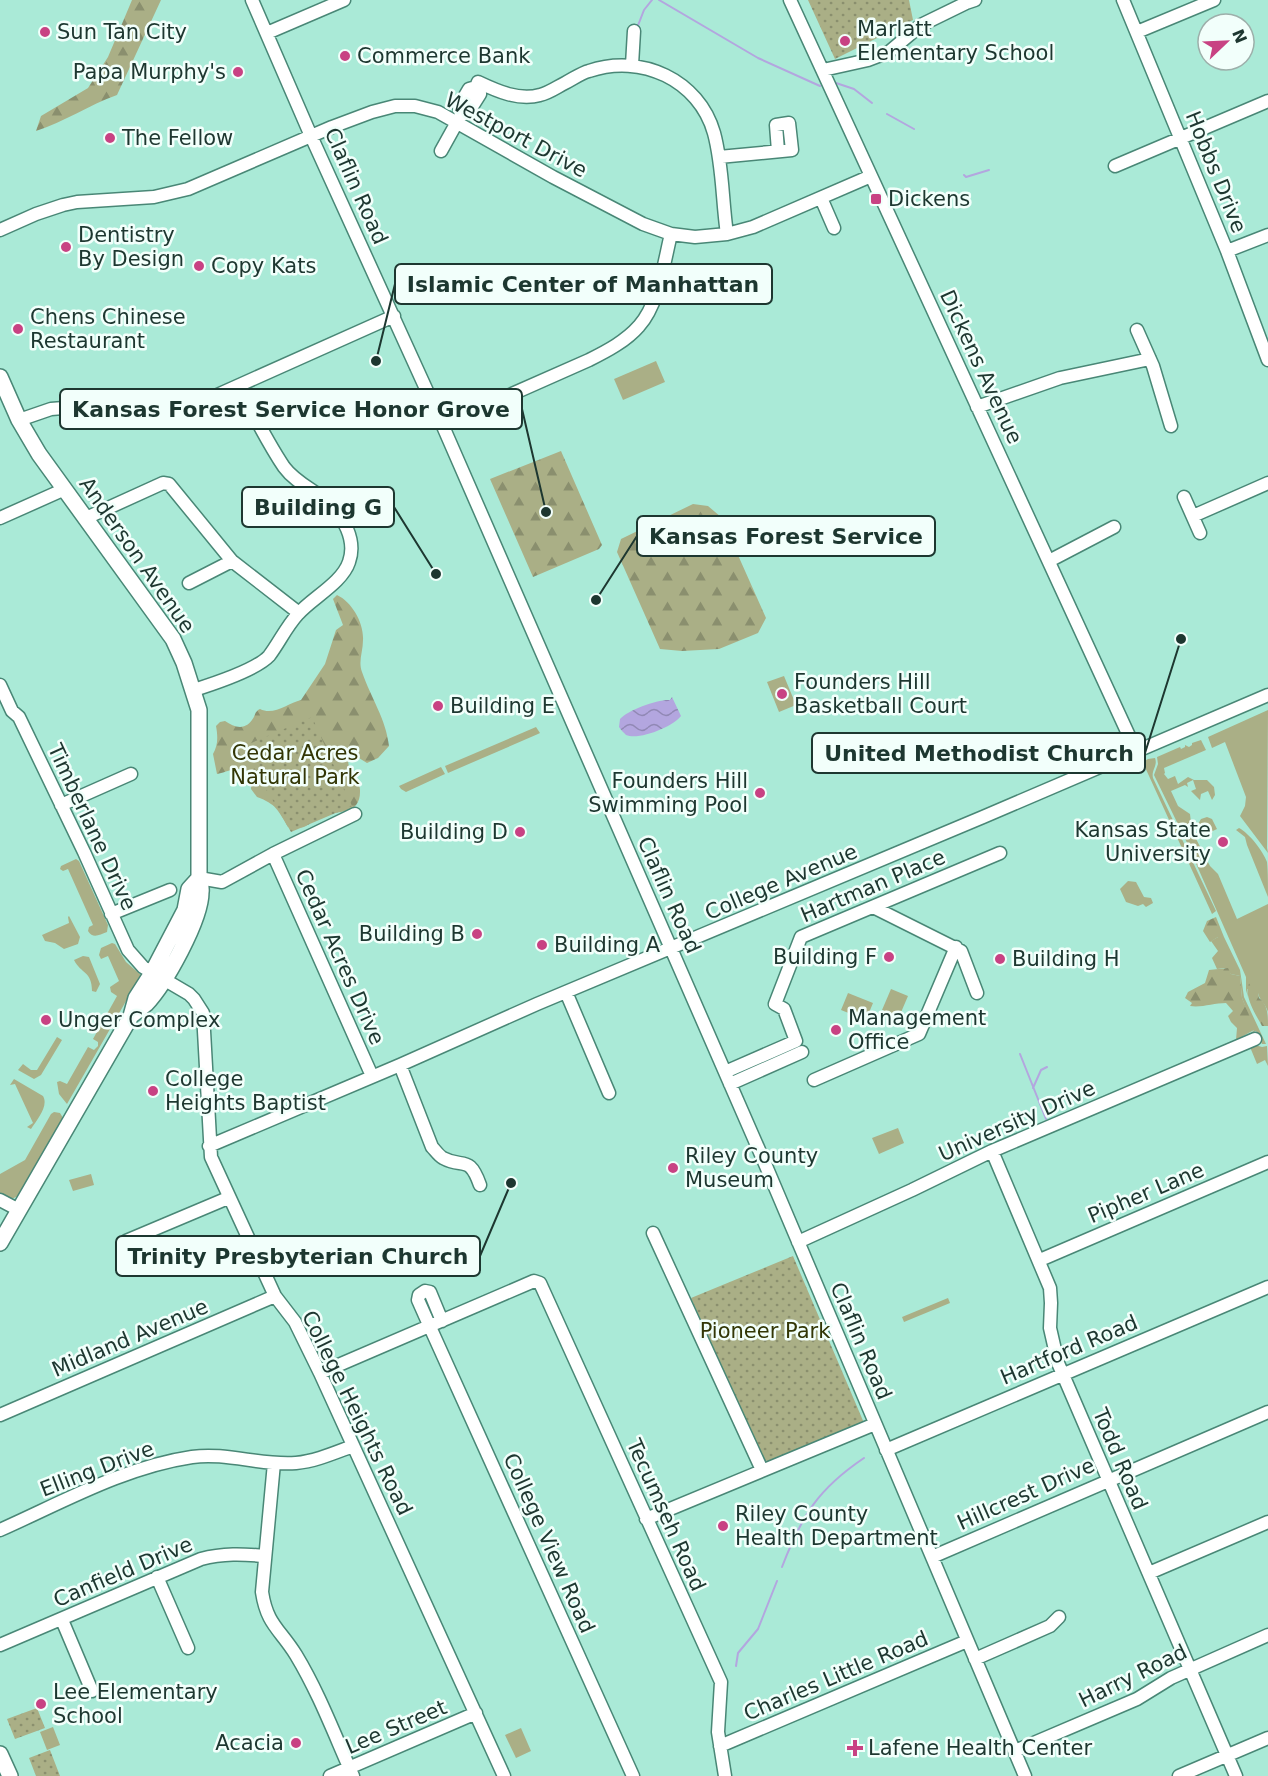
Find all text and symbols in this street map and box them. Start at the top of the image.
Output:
north arrow [1196,12,1256,72]
place label: Marlatt Elementary School [857,17,1054,65]
place label: Sun Tan City [57,20,187,44]
marker: Sun Tan City [38,25,52,39]
text: N [1228,26,1251,46]
marker: Marlatt Elementary School [838,34,852,48]
place label: Commerce Bank [357,44,531,68]
marker: Commerce Bank [338,49,352,63]
place label: Papa Murphy's [73,60,226,84]
marker: Papa Murphy's [231,65,245,79]
street label: Westport Drive [441,87,591,183]
street label: Hobbs Drive [1181,108,1251,236]
street label: Claflin Road [320,124,392,248]
place label: The Fellow [121,126,233,150]
marker: The Fellow [103,131,117,145]
place label: Dickens [888,187,970,211]
marker: Dickens [869,192,883,206]
place label: Dentistry By Design [78,223,184,271]
marker: Dentistry By Design [59,240,73,254]
place label: Copy Kats [211,254,316,278]
marker: Copy Kats [192,259,206,273]
callout: Islamic Center of Manhattan [395,264,772,304]
text: Islamic Center of Manhattan [407,272,759,297]
street label: Dickens Avenue [935,286,1027,448]
place label: Chens Chinese Restaurant [30,305,186,353]
marker: Chens Chinese Restaurant [11,322,25,336]
callout: Kansas Forest Service Honor Grove [60,389,522,429]
text: Kansas Forest Service Honor Grove [72,397,510,422]
street label: Anderson Avenue [74,473,200,637]
callout: Building G [242,487,394,527]
text: Building G [254,495,382,520]
callout: Kansas Forest Service [637,516,935,556]
text: Kansas Forest Service [649,524,923,549]
place label: Founders Hill Basketball Court [794,670,967,718]
marker: Founders Hill Basketball Court [775,687,789,701]
place label: Building E [450,694,555,718]
marker: Building E [431,699,445,713]
callout: United Methodist Church [812,733,1145,773]
street label: Timberlane Drive [42,739,141,914]
park label: Cedar Acres Natural Park [230,741,361,789]
text: United Methodist Church [824,741,1134,766]
place label: Founders Hill Swimming Pool [588,769,748,817]
marker: Founders Hill Swimming Pool [753,786,767,800]
place label: Kansas State University [1074,818,1211,866]
place label: Building D [400,820,508,844]
marker: Building D [513,825,527,839]
street label: Claflin Road [633,833,705,957]
marker: Kansas State University [1216,835,1230,849]
street label: College Avenue [701,839,861,925]
street label: Hartman Place [797,845,949,927]
street label: Cedar Acres Drive [291,866,389,1048]
place label: Building B [359,922,465,946]
marker: Building B [470,927,484,941]
place label: Building A [554,933,661,957]
marker: Building A [535,938,549,952]
place label: Building F [773,945,877,969]
place label: Building H [1012,947,1120,971]
marker: Building F [882,950,896,964]
marker: Building H [993,952,1007,966]
place label: Management Office [848,1006,986,1054]
place label: Unger Complex [58,1008,220,1032]
marker: Unger Complex [39,1013,53,1027]
marker: Management Office [829,1023,843,1037]
place label: College Heights Baptist [165,1067,326,1115]
street label: University Drive [935,1076,1099,1166]
marker: College Heights Baptist [146,1084,160,1098]
place label: Riley County Museum [685,1144,818,1192]
street label: Pipher Lane [1084,1158,1208,1228]
marker: Riley County Museum [666,1161,680,1175]
callout: Trinity Presbyterian Church [116,1236,480,1276]
text: Trinity Presbyterian Church [128,1244,468,1269]
street label: Claflin Road [826,1279,896,1403]
street label: Midland Avenue [48,1294,212,1382]
street label: College Heights Road [297,1307,417,1519]
street label: Hartford Road [997,1310,1141,1390]
park label: Pioneer Park [700,1319,831,1343]
street label: Todd Road [1087,1404,1152,1513]
street label: Tecumseh Road [621,1434,710,1595]
street label: Elling Drive [37,1436,157,1502]
street label: College View Road [499,1449,599,1637]
street label: Hillcrest Drive [954,1453,1098,1535]
place label: Riley County Health Department [735,1502,938,1550]
marker: Riley County Health Department [716,1519,730,1533]
street label: Canfield Drive [50,1532,196,1612]
street label: Charles Little Road [740,1626,932,1726]
street label: Harry Road [1075,1639,1191,1713]
place label: Lee Elementary School [53,1680,218,1728]
street label: Lee Street [342,1695,450,1759]
marker: Lee Elementary School [34,1697,48,1711]
place label: Acacia [215,1731,284,1755]
marker: Acacia [289,1736,303,1750]
place label: Lafene Health Center [868,1736,1092,1760]
marker: Lafene Health Center [846,1739,864,1757]

